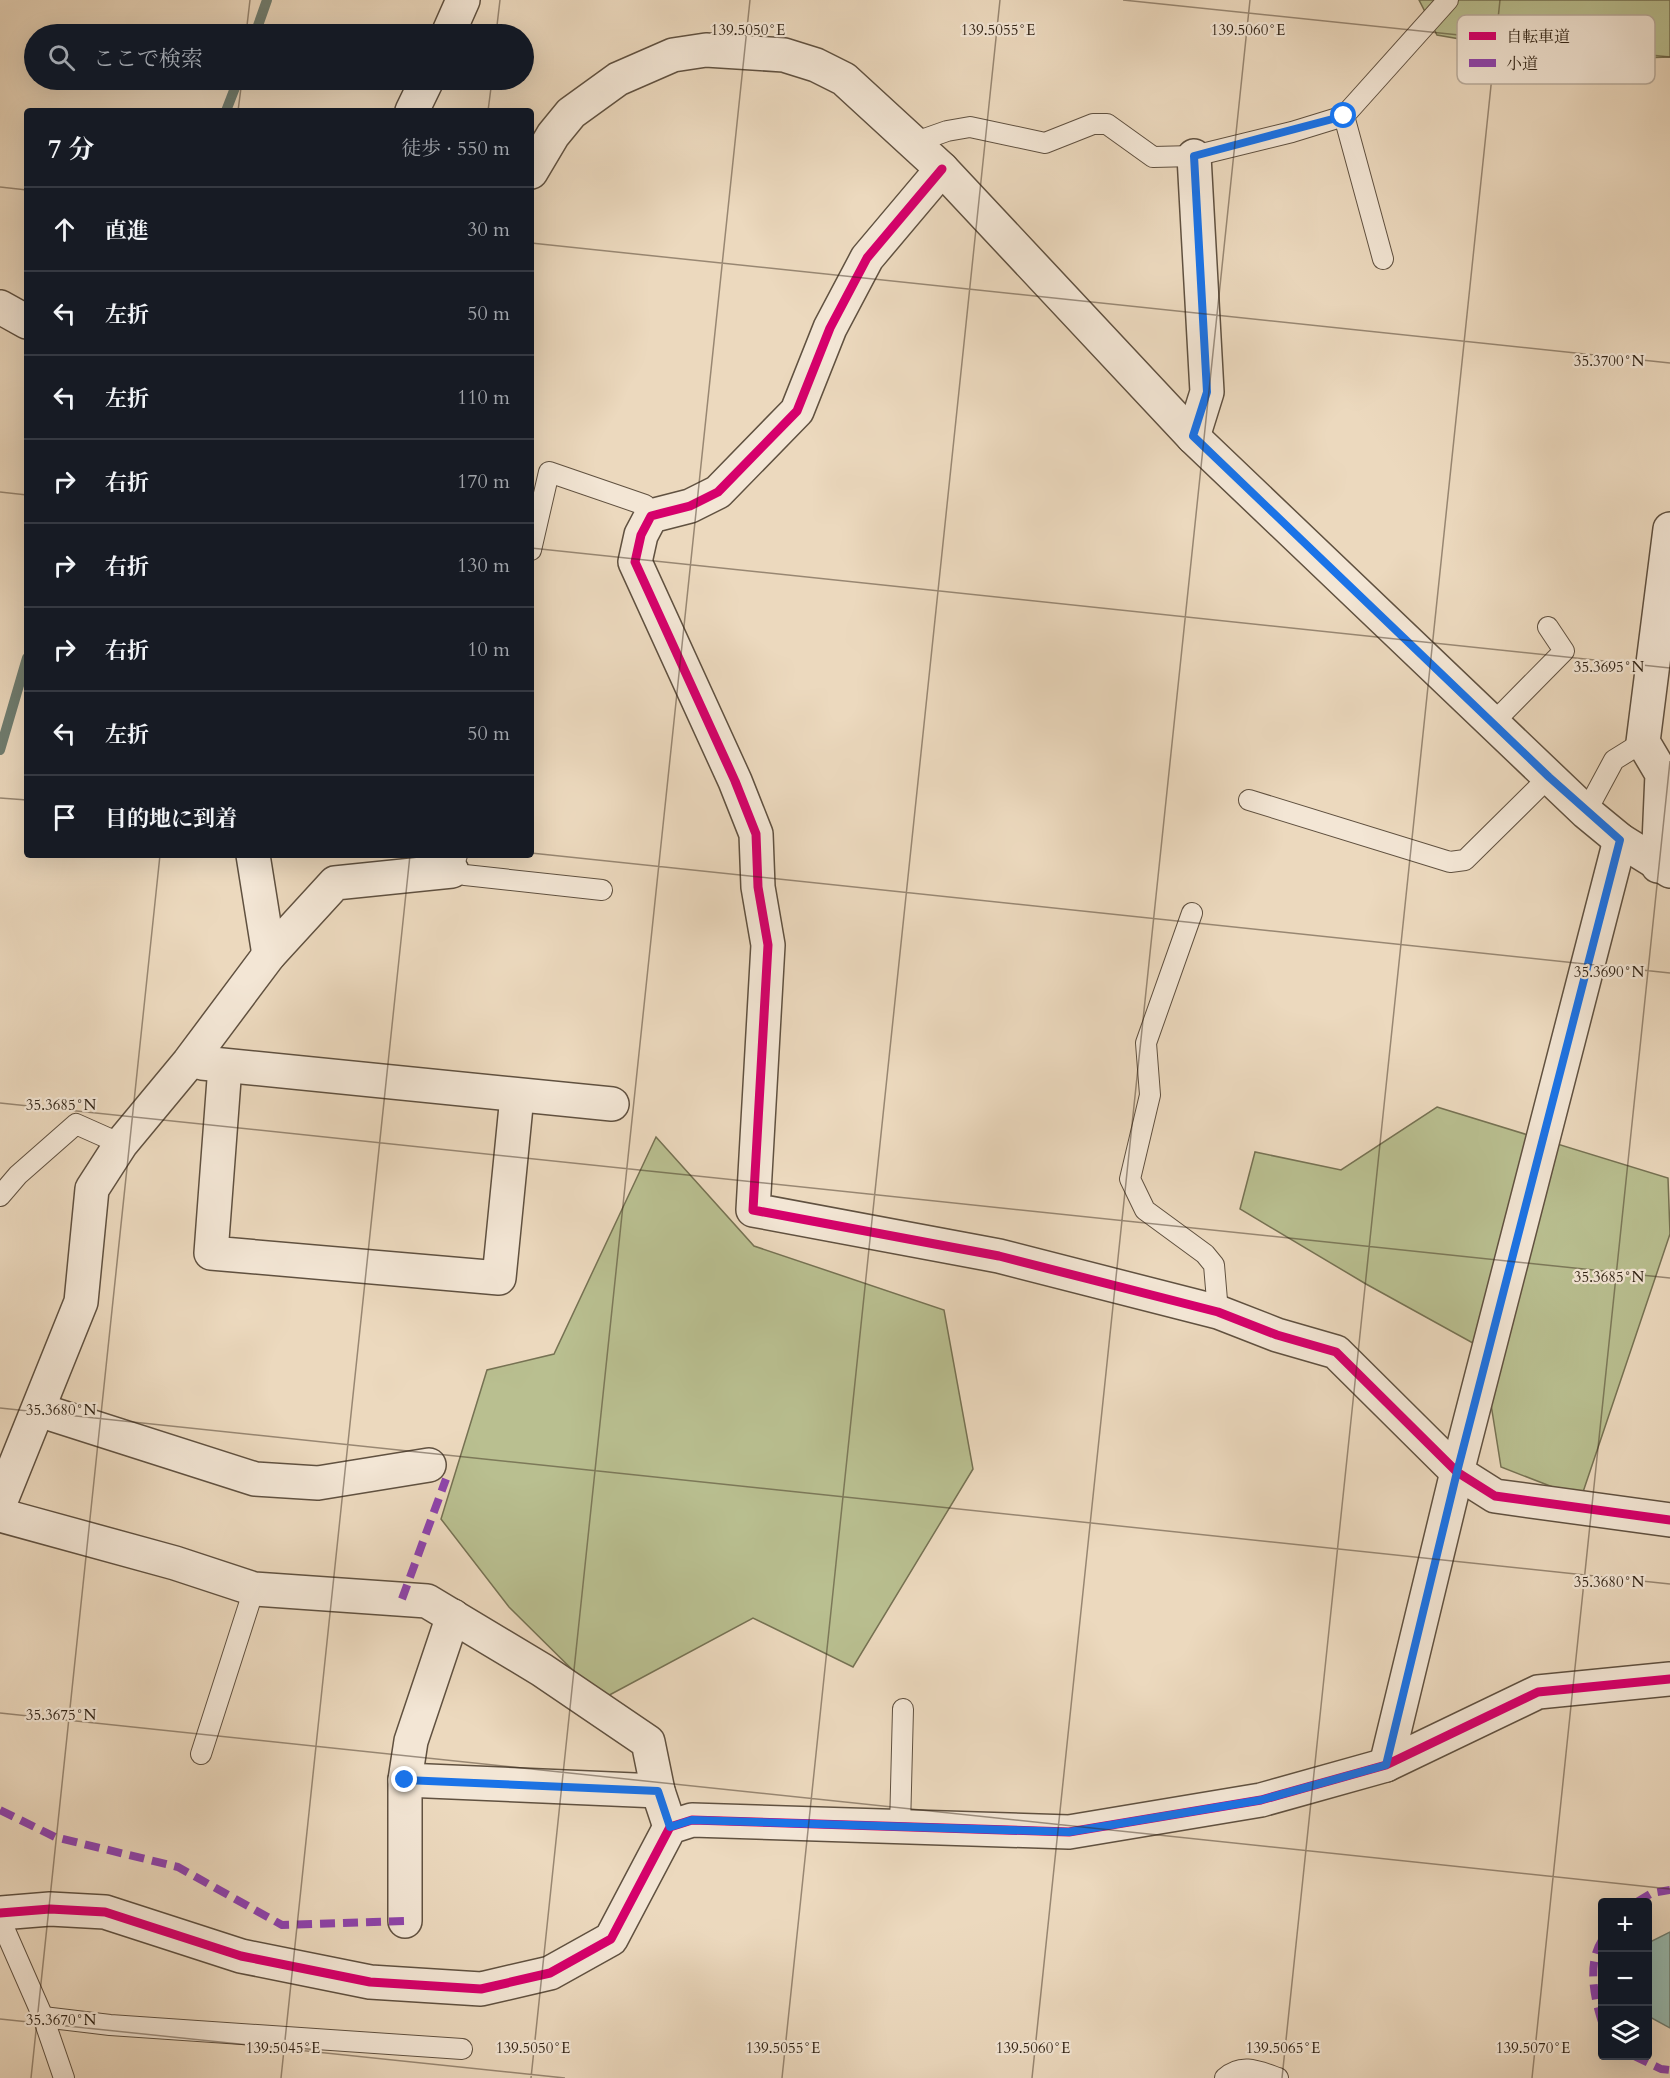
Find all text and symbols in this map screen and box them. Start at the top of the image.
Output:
legend [1457,15,1655,84]
text: 139.5050°E [711,20,785,40]
text: 139.5055°E [961,20,1035,40]
text: 139.5060°E [1211,20,1285,40]
search box [24,24,534,90]
text: 自転車道 [1506,26,1570,48]
icon: search [45,41,78,74]
text: ここで検索 [93,44,203,74]
text: 小道 [1506,53,1538,75]
route start [1330,102,1356,128]
text: 7 分 [48,132,94,167]
text: 徒歩 · 550 m [401,135,510,162]
icon: ahead [48,213,81,246]
text: 直進 [105,216,149,246]
text: 30 m [467,216,510,243]
icon: left [48,297,81,330]
text: 左折 [105,300,149,330]
text: 50 m [467,300,510,327]
text: 35.3700°N [1574,351,1644,371]
icon: left [48,381,81,414]
text: 左折 [105,384,149,414]
text: 110 m [457,384,510,411]
icon: right [48,465,81,498]
text: 右折 [105,468,149,498]
text: 170 m [457,468,510,495]
icon: right [48,549,81,582]
text: 右折 [105,552,149,582]
text: 130 m [457,552,510,579]
icon: right [48,633,81,666]
text: 右折 [105,636,149,666]
text: 10 m [467,636,510,663]
text: 35.3695°N [1574,657,1644,677]
icon: left [48,717,81,750]
text: 左折 [105,720,149,750]
text: 50 m [467,720,510,747]
icon: arrive [48,801,81,834]
text: 目的地に到着 [105,804,237,834]
text: 35.3690°N [1574,962,1644,982]
text: 35.3685°N [26,1095,96,1115]
text: 35.3685°N [1574,1267,1644,1287]
text: 35.3680°N [26,1400,96,1420]
text: 35.3680°N [1574,1572,1644,1592]
text: 35.3675°N [26,1705,96,1725]
route end [391,1766,417,1792]
map controls [1598,1898,1652,2060]
button: + [1598,1898,1652,1952]
button: − [1598,1952,1652,2006]
button: layers [1598,2006,1652,2060]
text: 35.3670°N [26,2010,96,2030]
text: 139.5045°E [246,2038,320,2058]
text: 139.5050°E [496,2038,570,2058]
text: 139.5055°E [746,2038,820,2058]
text: 139.5060°E [996,2038,1070,2058]
text: 139.5065°E [1246,2038,1320,2058]
text: 139.5070°E [1496,2038,1570,2058]

